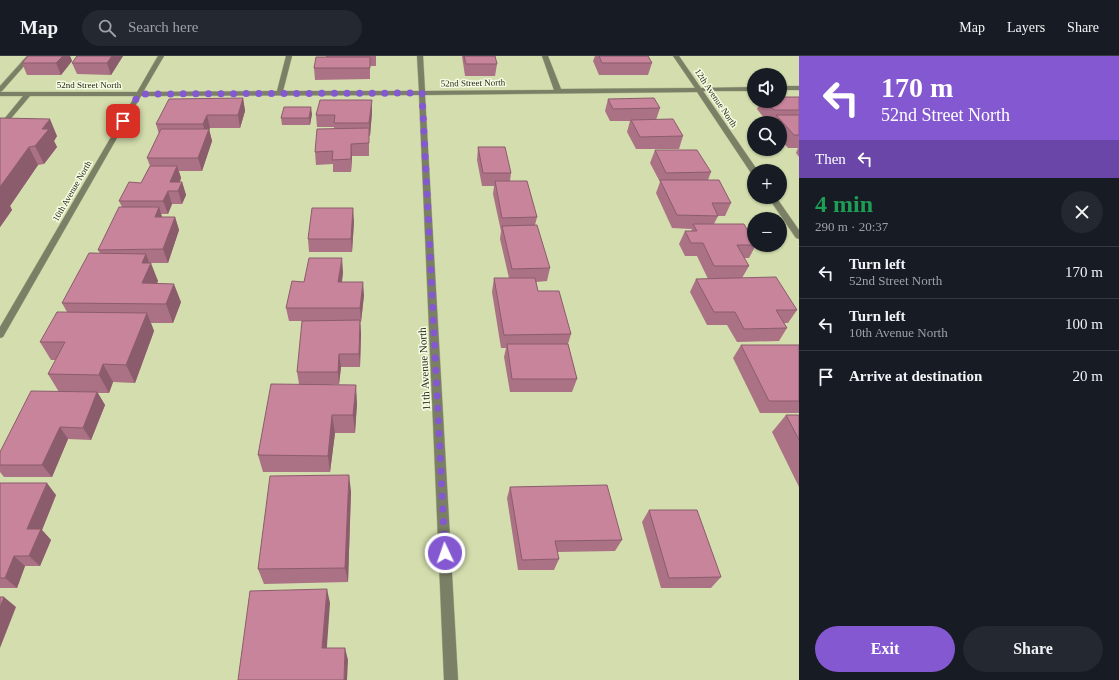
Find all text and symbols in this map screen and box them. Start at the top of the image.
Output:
search box [82,10,362,46]
text: Map [20,17,58,38]
icon: search [96,17,118,39]
text: Search here [128,19,198,35]
text: Map [959,20,985,35]
text: Layers [1007,20,1045,35]
text: Share [1067,20,1099,35]
street label: 12th Avenue North [693,67,740,130]
map controls [747,68,787,252]
button: sound [747,68,787,108]
icon: left [815,72,867,124]
text: 170 m [881,72,953,103]
street label: 52nd Street North [441,77,506,89]
street label: 52nd Street North [57,80,122,90]
pin [106,104,140,138]
text: 52nd Street North [881,105,1010,125]
icon: arrive [112,110,134,132]
button: search [747,116,787,156]
icon: left [854,148,876,170]
text: Then [815,151,846,167]
street label: 10th Avenue North [51,158,94,223]
button: + [747,164,787,204]
text: 4 min [815,191,873,217]
button: close [1061,191,1103,233]
button: − [747,212,787,252]
text: 290 m · 20:37 [815,219,888,234]
text: Turn left [849,256,906,272]
icon: left [815,262,837,284]
text: 170 m [1065,264,1103,280]
text: 52nd Street North [849,273,942,288]
text: Turn left [849,308,906,324]
icon: left [815,314,837,336]
text: 100 m [1065,316,1103,332]
text: 10th Avenue North [849,325,948,340]
street label: 11th Avenue North [416,327,432,411]
icon: arrive [815,366,837,388]
text: Arrive at destination [849,368,982,384]
text: 20 m [1073,368,1103,384]
position arrow [424,532,466,574]
button: Exit [815,626,955,672]
button: Share [963,626,1103,672]

